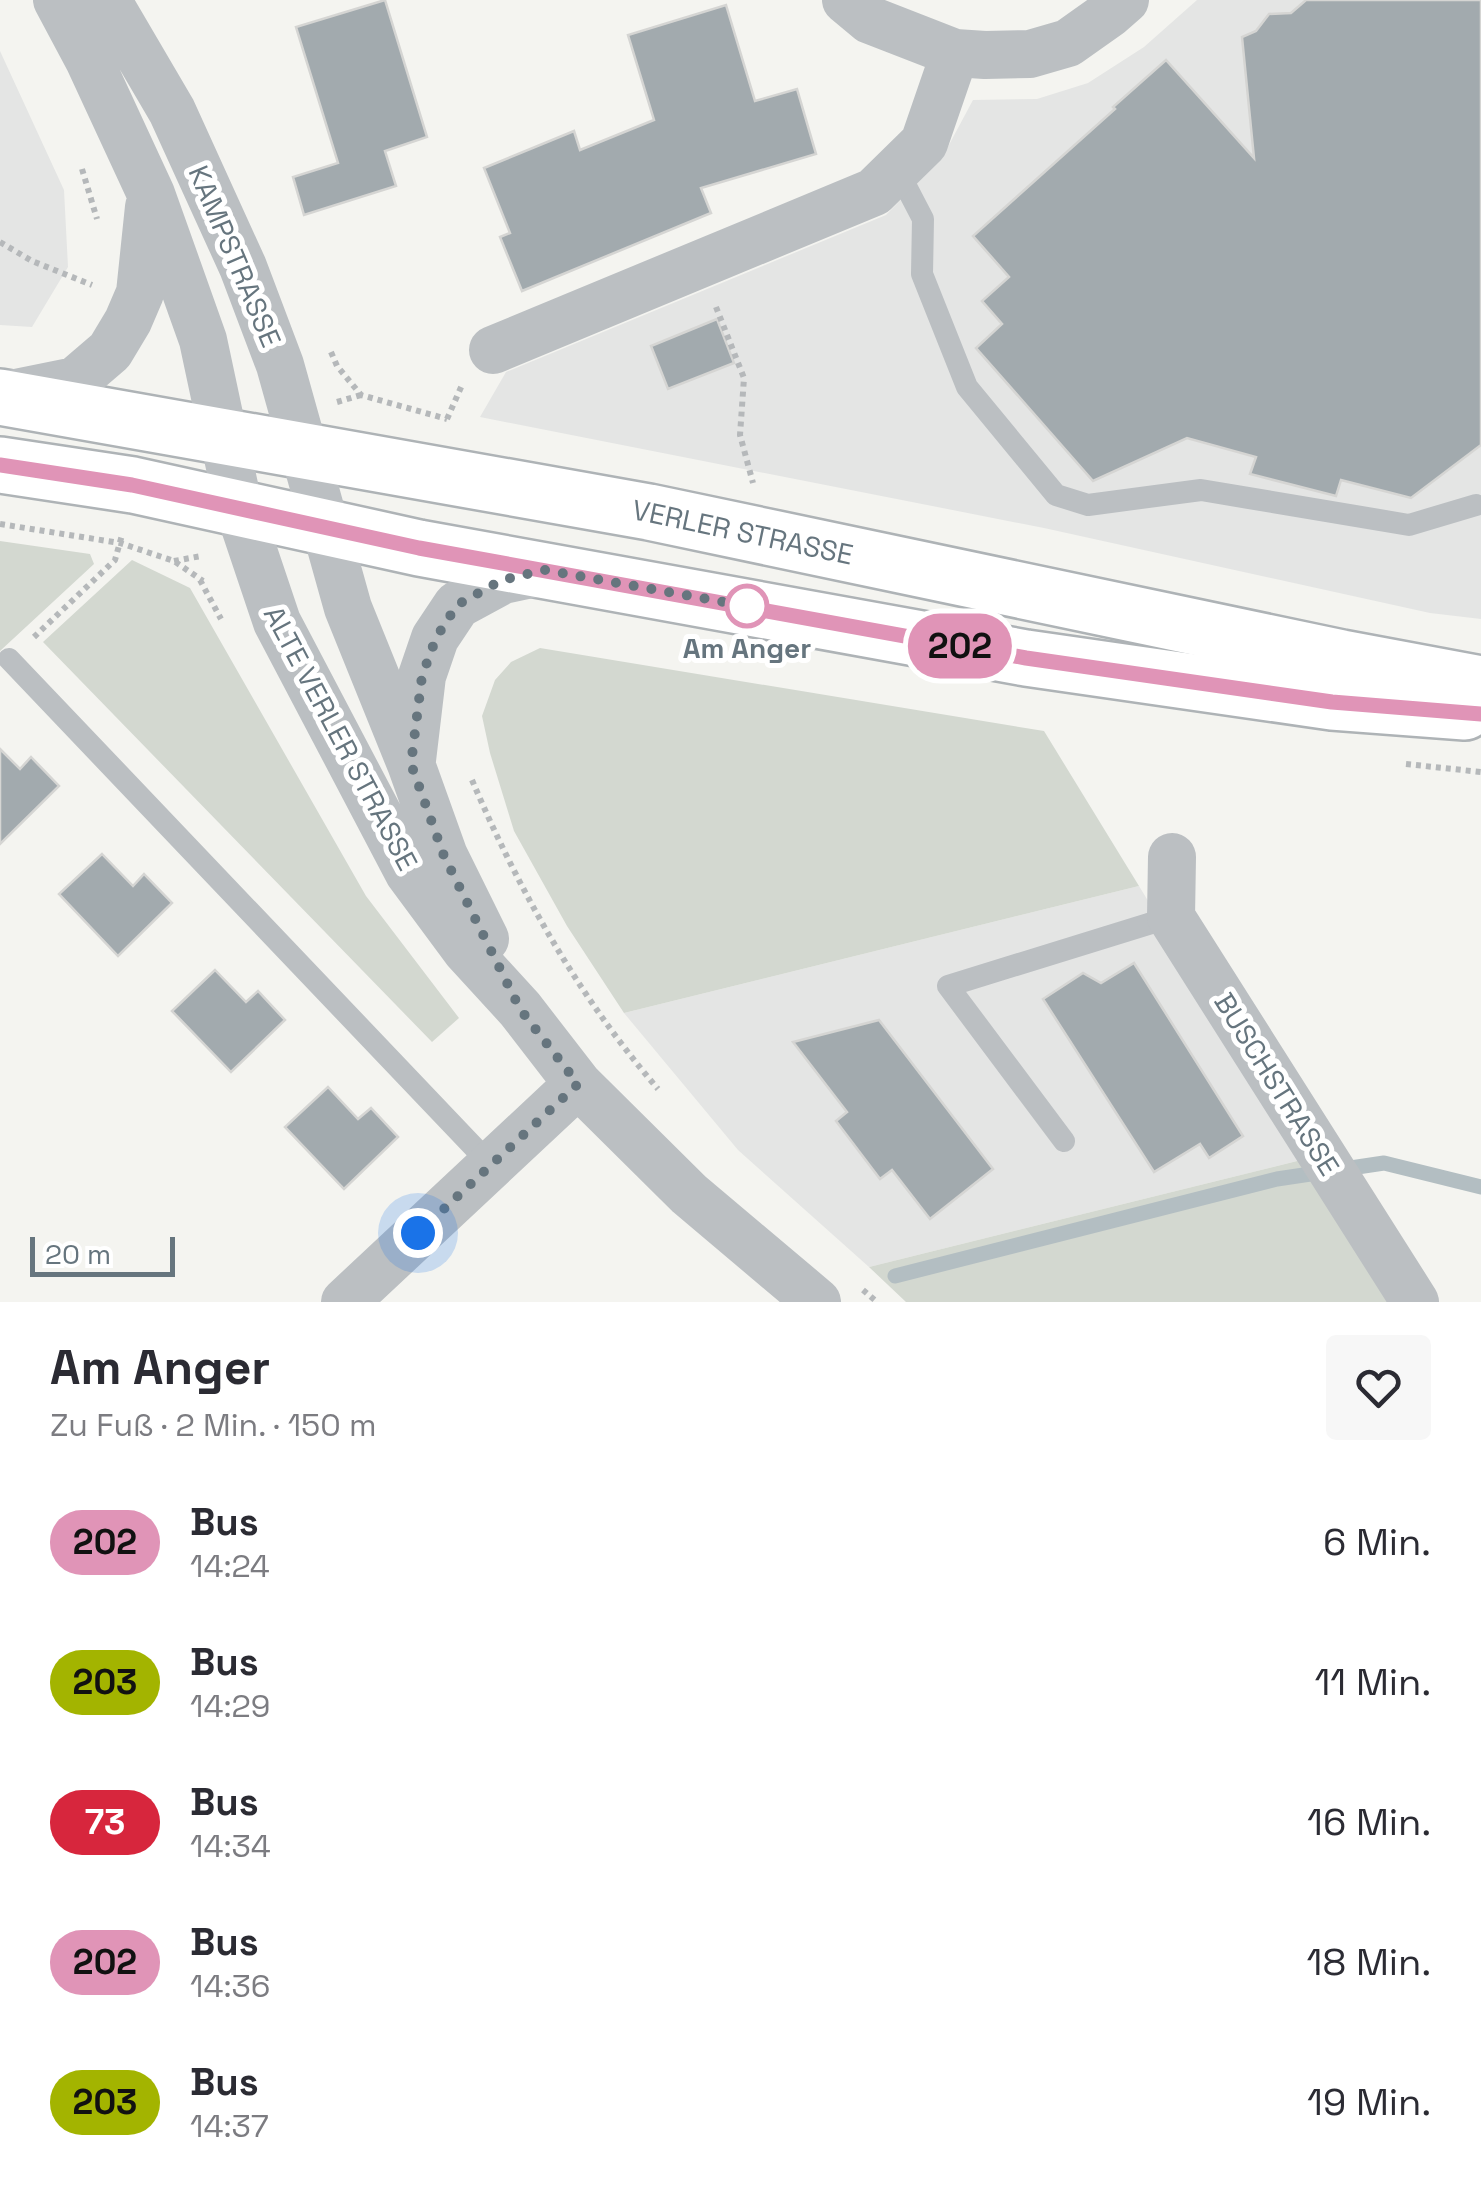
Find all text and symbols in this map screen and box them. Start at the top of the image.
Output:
street label: KAMPSTRASSE [181,160,289,352]
street label: VERLER STRASSE [630,491,857,573]
marker: Am Anger [726,585,768,627]
street label: ALTE VERLER STRASSE [256,600,426,876]
line badge: 202 [902,614,1018,678]
text: 202 [928,624,992,668]
place label: Am Anger [683,630,811,666]
street label: BUSCHSTRASSE [1206,986,1348,1182]
your location [393,1208,443,1258]
scale bar [30,1232,175,1276]
text: 20 m [45,1236,111,1272]
button: heart [1326,1335,1431,1440]
text: Am Anger [50,1337,270,1398]
text: Zu Fuß · 2 Min. · 150 m [50,1405,376,1445]
text: Bus [190,1498,259,1546]
text: 6 Min. [1323,1518,1431,1566]
text: 202 [73,1520,137,1564]
text: 14:24 [190,1546,270,1586]
text: Bus [190,1638,259,1686]
text: 11 Min. [1314,1658,1431,1706]
text: 203 [73,1660,137,1704]
text: 14:29 [190,1686,270,1726]
text: Bus [190,1778,259,1826]
text: 16 Min. [1307,1798,1431,1846]
text: 73 [85,1800,125,1844]
text: 14:34 [190,1826,271,1866]
text: Bus [190,1918,259,1966]
text: 18 Min. [1307,1938,1431,1986]
text: 202 [73,1940,137,1984]
text: 14:36 [190,1966,270,2006]
text: Bus [190,2058,259,2106]
text: 19 Min. [1307,2078,1431,2126]
text: 203 [73,2080,137,2124]
text: 14:37 [190,2106,269,2146]

